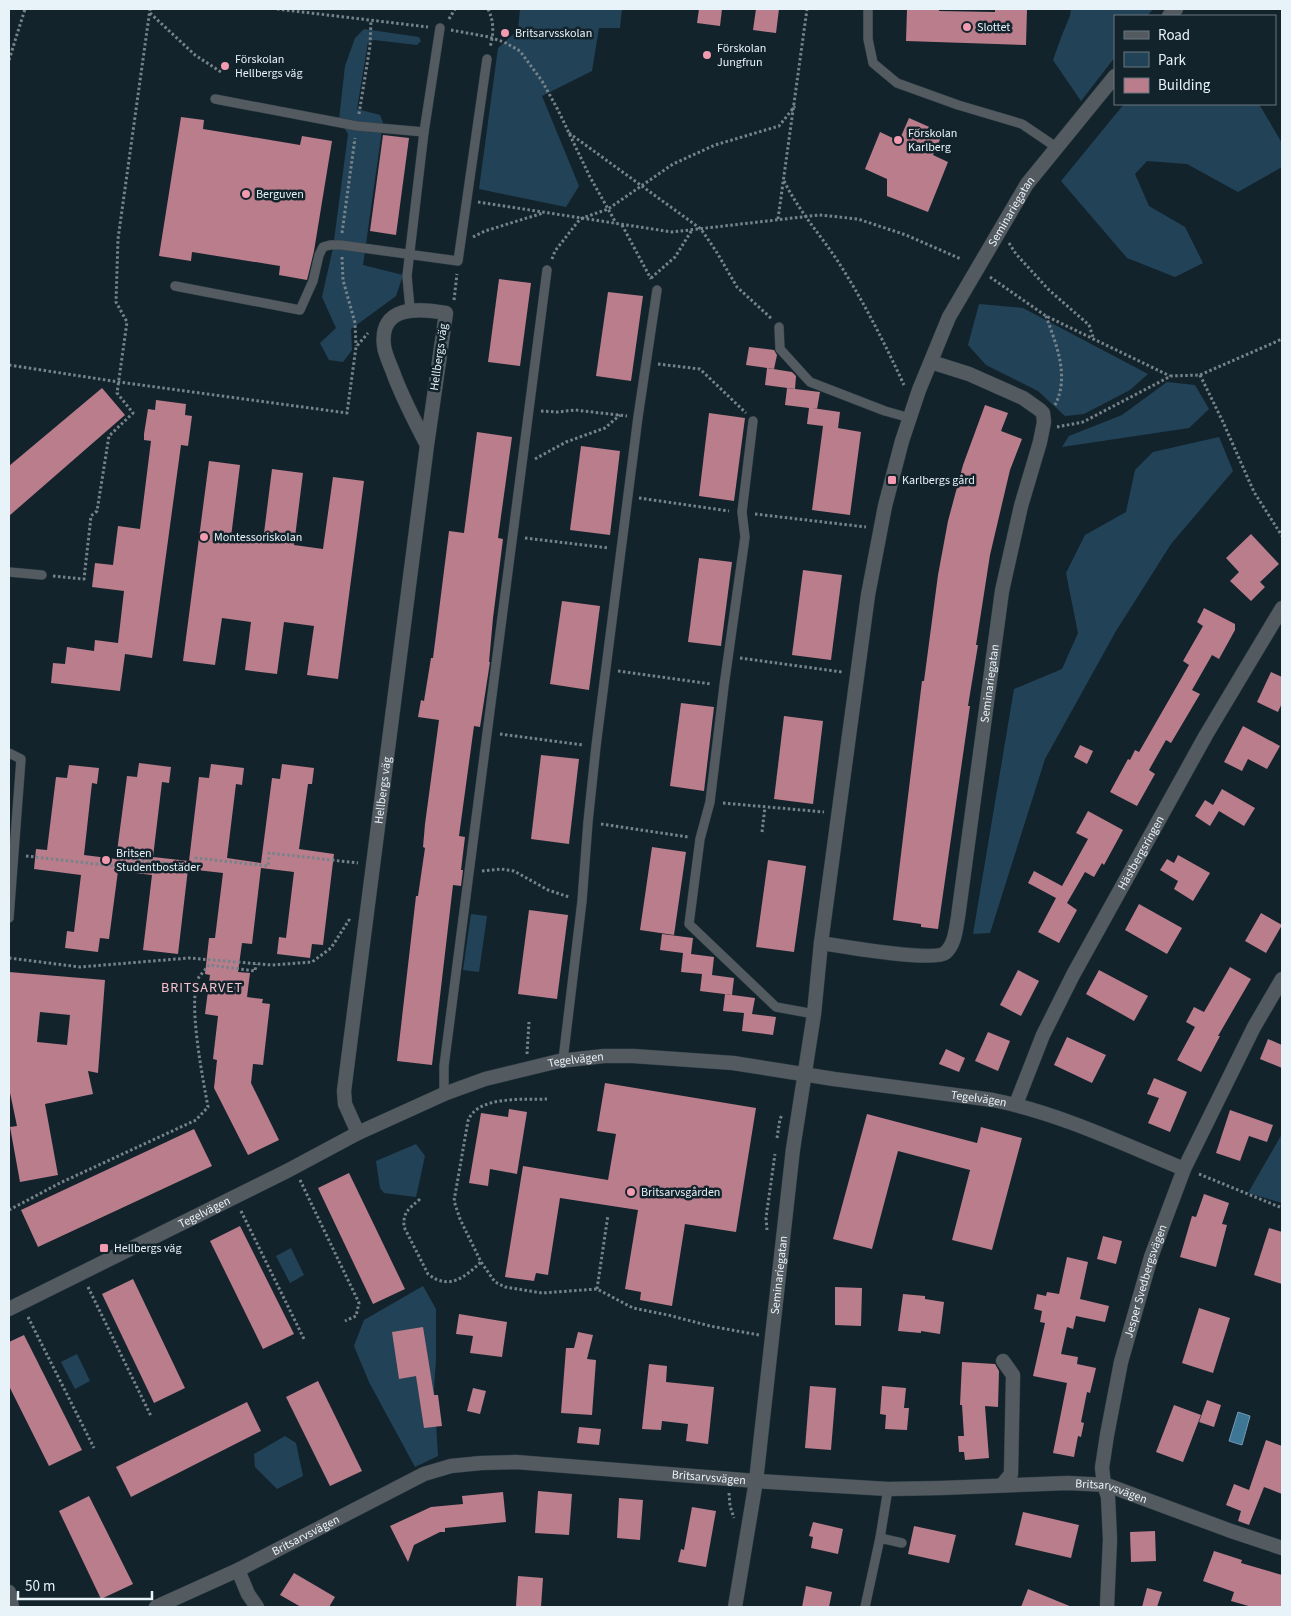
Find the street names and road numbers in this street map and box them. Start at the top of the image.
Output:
street label: Seminariegatan [984,172,1039,250]
street label: Hellbergs väg [426,322,452,392]
street label: Seminariegatan [976,643,1003,724]
street label: Hellbergs väg [370,756,395,825]
street label: Hästbergsringen [1113,812,1168,893]
street label: Tegelvägen [546,1048,605,1072]
street label: Tegelvägen [950,1086,1008,1111]
street label: Tegelvägen [175,1192,233,1232]
street label: Jesper Svedbergsvägen [1120,1222,1171,1340]
street label: Seminariegatan [766,1235,792,1315]
street label: Britsarvsvägen [671,1466,746,1489]
street label: Britsarvsvägen [1075,1475,1150,1508]
street label: Britsarvsvägen [269,1511,342,1560]

